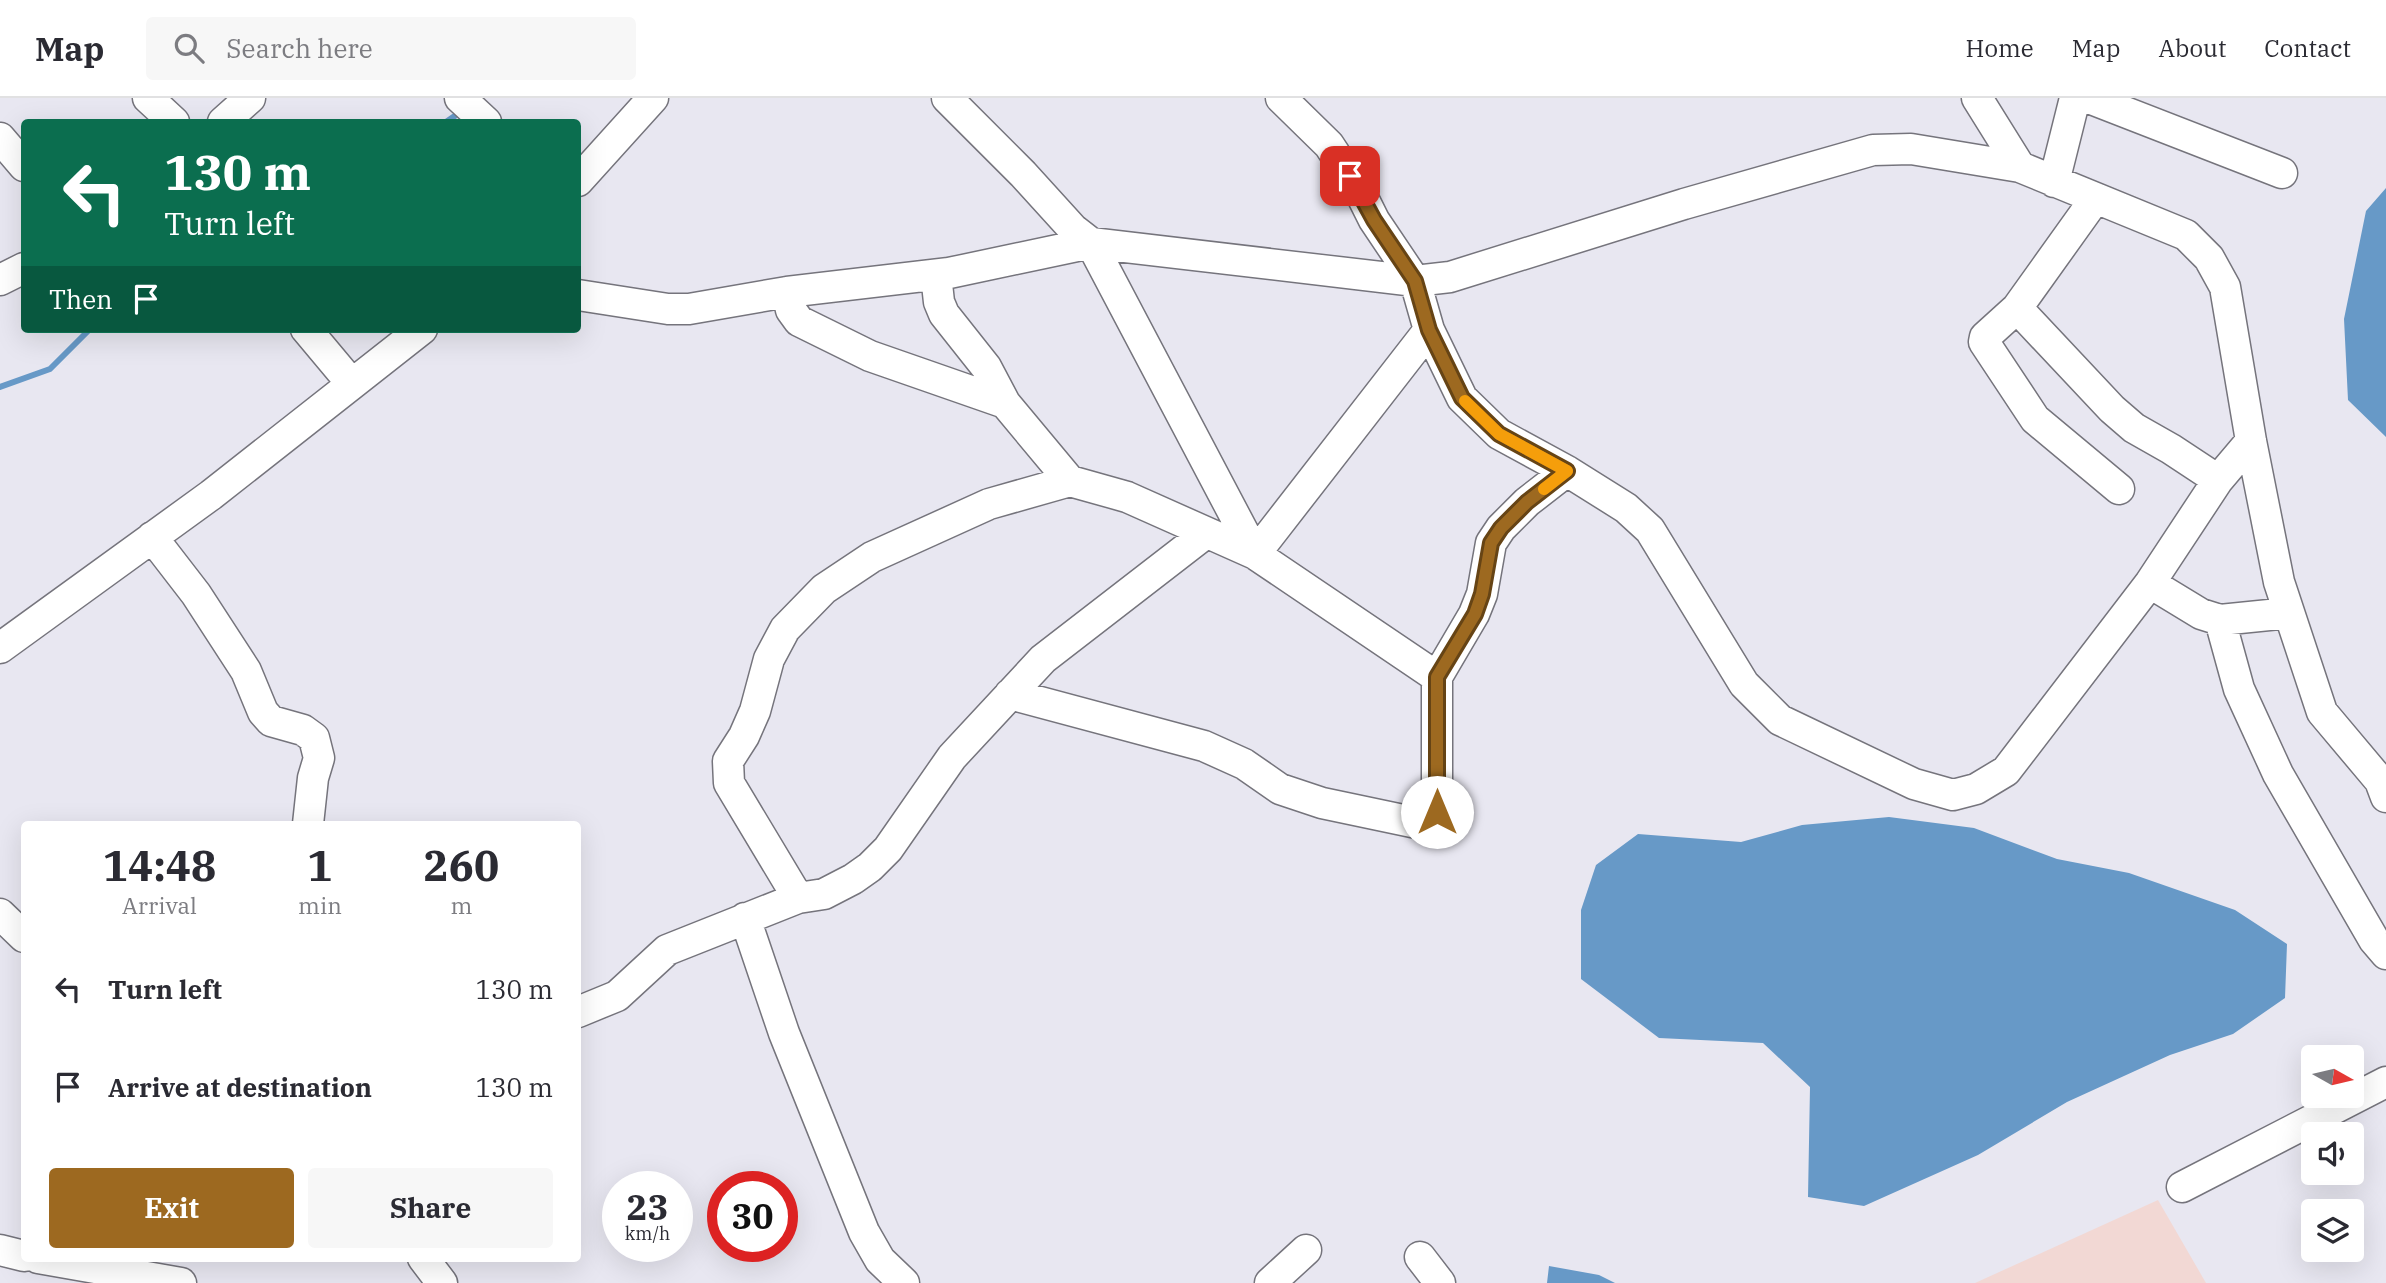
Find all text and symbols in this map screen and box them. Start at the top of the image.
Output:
search box [146,17,636,80]
text: Map [35,27,104,70]
icon: search [170,29,208,67]
text: Search here [226,31,373,65]
text: Home [1966,32,2034,64]
text: Map [2072,32,2120,64]
text: About [2158,32,2226,64]
text: Contact [2264,32,2351,64]
text: 130 m [164,140,311,203]
pin [1320,146,1380,206]
icon: left [49,147,140,238]
icon: arrive [1331,157,1369,195]
text: Turn left [164,202,295,244]
icon: arrive [127,280,165,318]
text: Then [49,282,113,316]
position arrow [1400,775,1474,849]
text: 14:48 [103,838,216,893]
text: 1 [307,838,333,893]
text: 260 [424,838,499,893]
text: Arrival [122,890,197,920]
text: min [298,890,342,920]
text: m [450,890,472,920]
icon: left [49,970,87,1008]
text: Turn left [108,972,222,1006]
text: 130 m [475,972,553,1006]
north arrow [2301,1045,2364,1108]
map controls [2301,1045,2364,1262]
icon: arrive [49,1068,87,1106]
text: Arrive at destination [108,1070,372,1104]
text: 130 m [475,1070,553,1104]
button: sound [2301,1122,2364,1185]
button: Exit [49,1168,294,1248]
button: Share [308,1168,553,1248]
speed limit sign: 30 [707,1171,798,1262]
text: 23 [626,1184,669,1230]
button: layers [2301,1199,2364,1262]
text: km/h [625,1222,670,1245]

